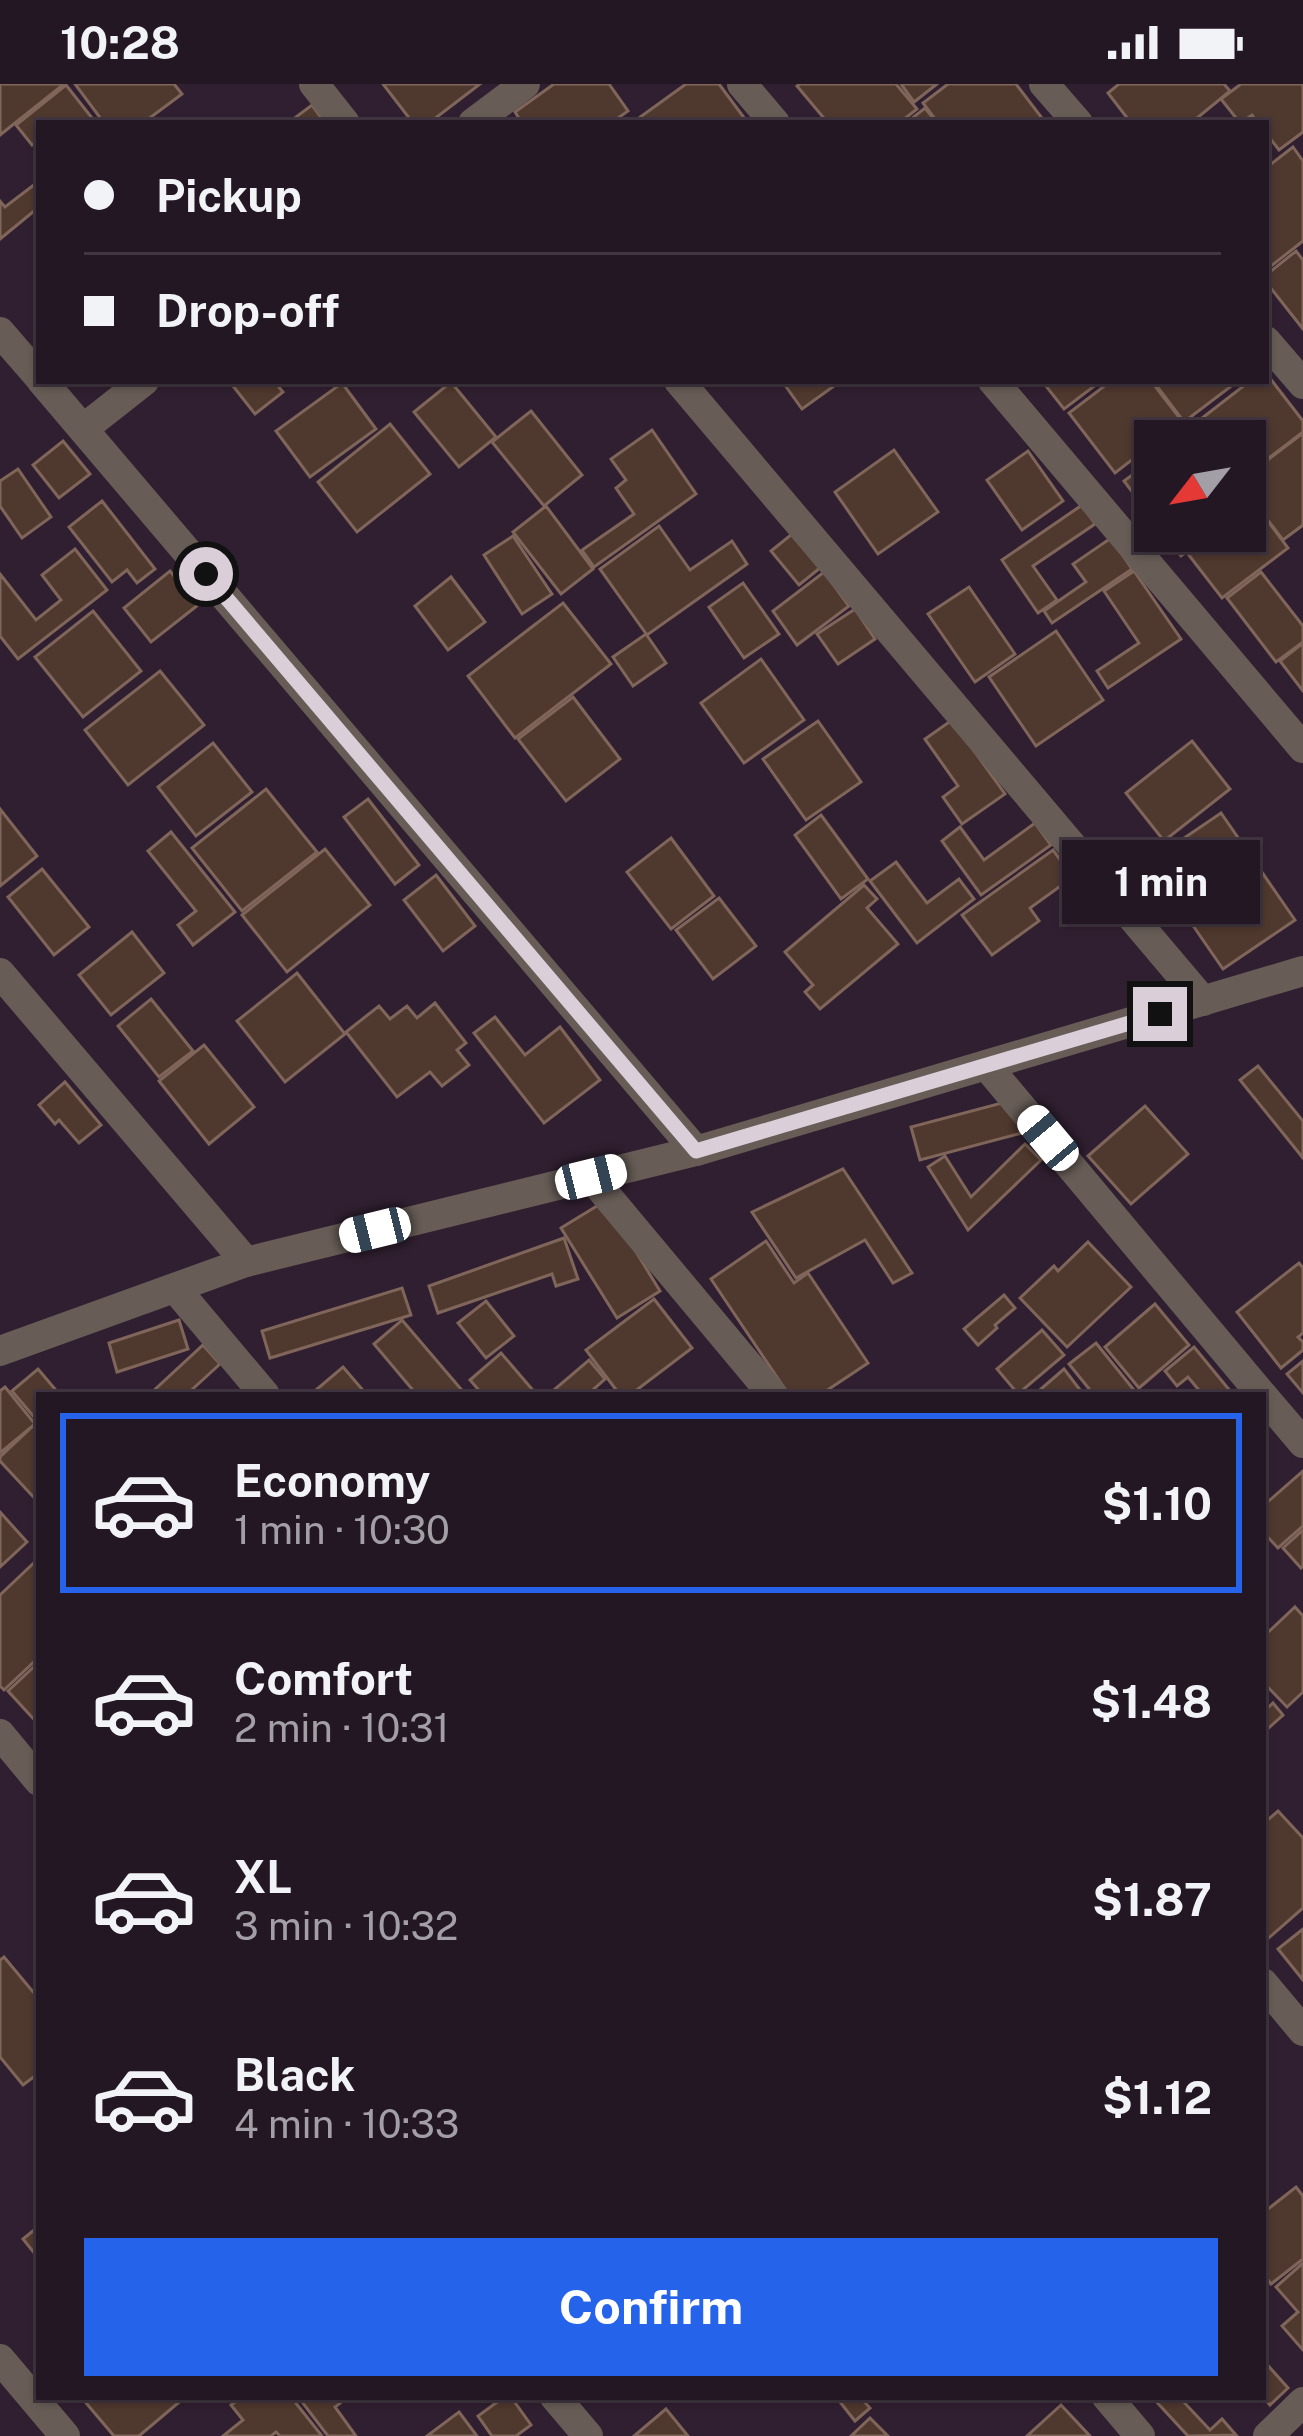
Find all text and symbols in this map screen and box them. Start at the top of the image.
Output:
text: 10:28 [60,16,180,69]
text: Pickup [156,169,302,222]
text: Drop-off [156,284,339,337]
north arrow [1134,420,1266,552]
map controls [1134,420,1266,552]
route start [179,547,233,601]
callout: 1 min [1061,840,1259,924]
text: 1 min [1114,859,1208,905]
route end [1133,987,1187,1041]
car [1011,1099,1085,1177]
car [552,1151,630,1203]
car [336,1204,414,1256]
icon: car [90,1449,198,1557]
text: Economy [234,1454,430,1507]
text: $1.10 [1102,1477,1212,1530]
text: 1 min · 10:30 [234,1507,450,1553]
icon: car [90,1647,198,1755]
text: Comfort [234,1652,413,1705]
text: $1.48 [1090,1675,1212,1728]
text: 2 min · 10:31 [234,1705,450,1751]
icon: car [90,1845,198,1953]
text: XL [234,1850,292,1903]
text: $1.87 [1092,1873,1212,1926]
text: 3 min · 10:32 [234,1903,458,1949]
icon: car [90,2043,198,2151]
text: Black [234,2048,355,2101]
text: $1.12 [1102,2071,1212,2124]
text: 4 min · 10:33 [234,2101,459,2147]
button: Confirm [84,2238,1218,2376]

